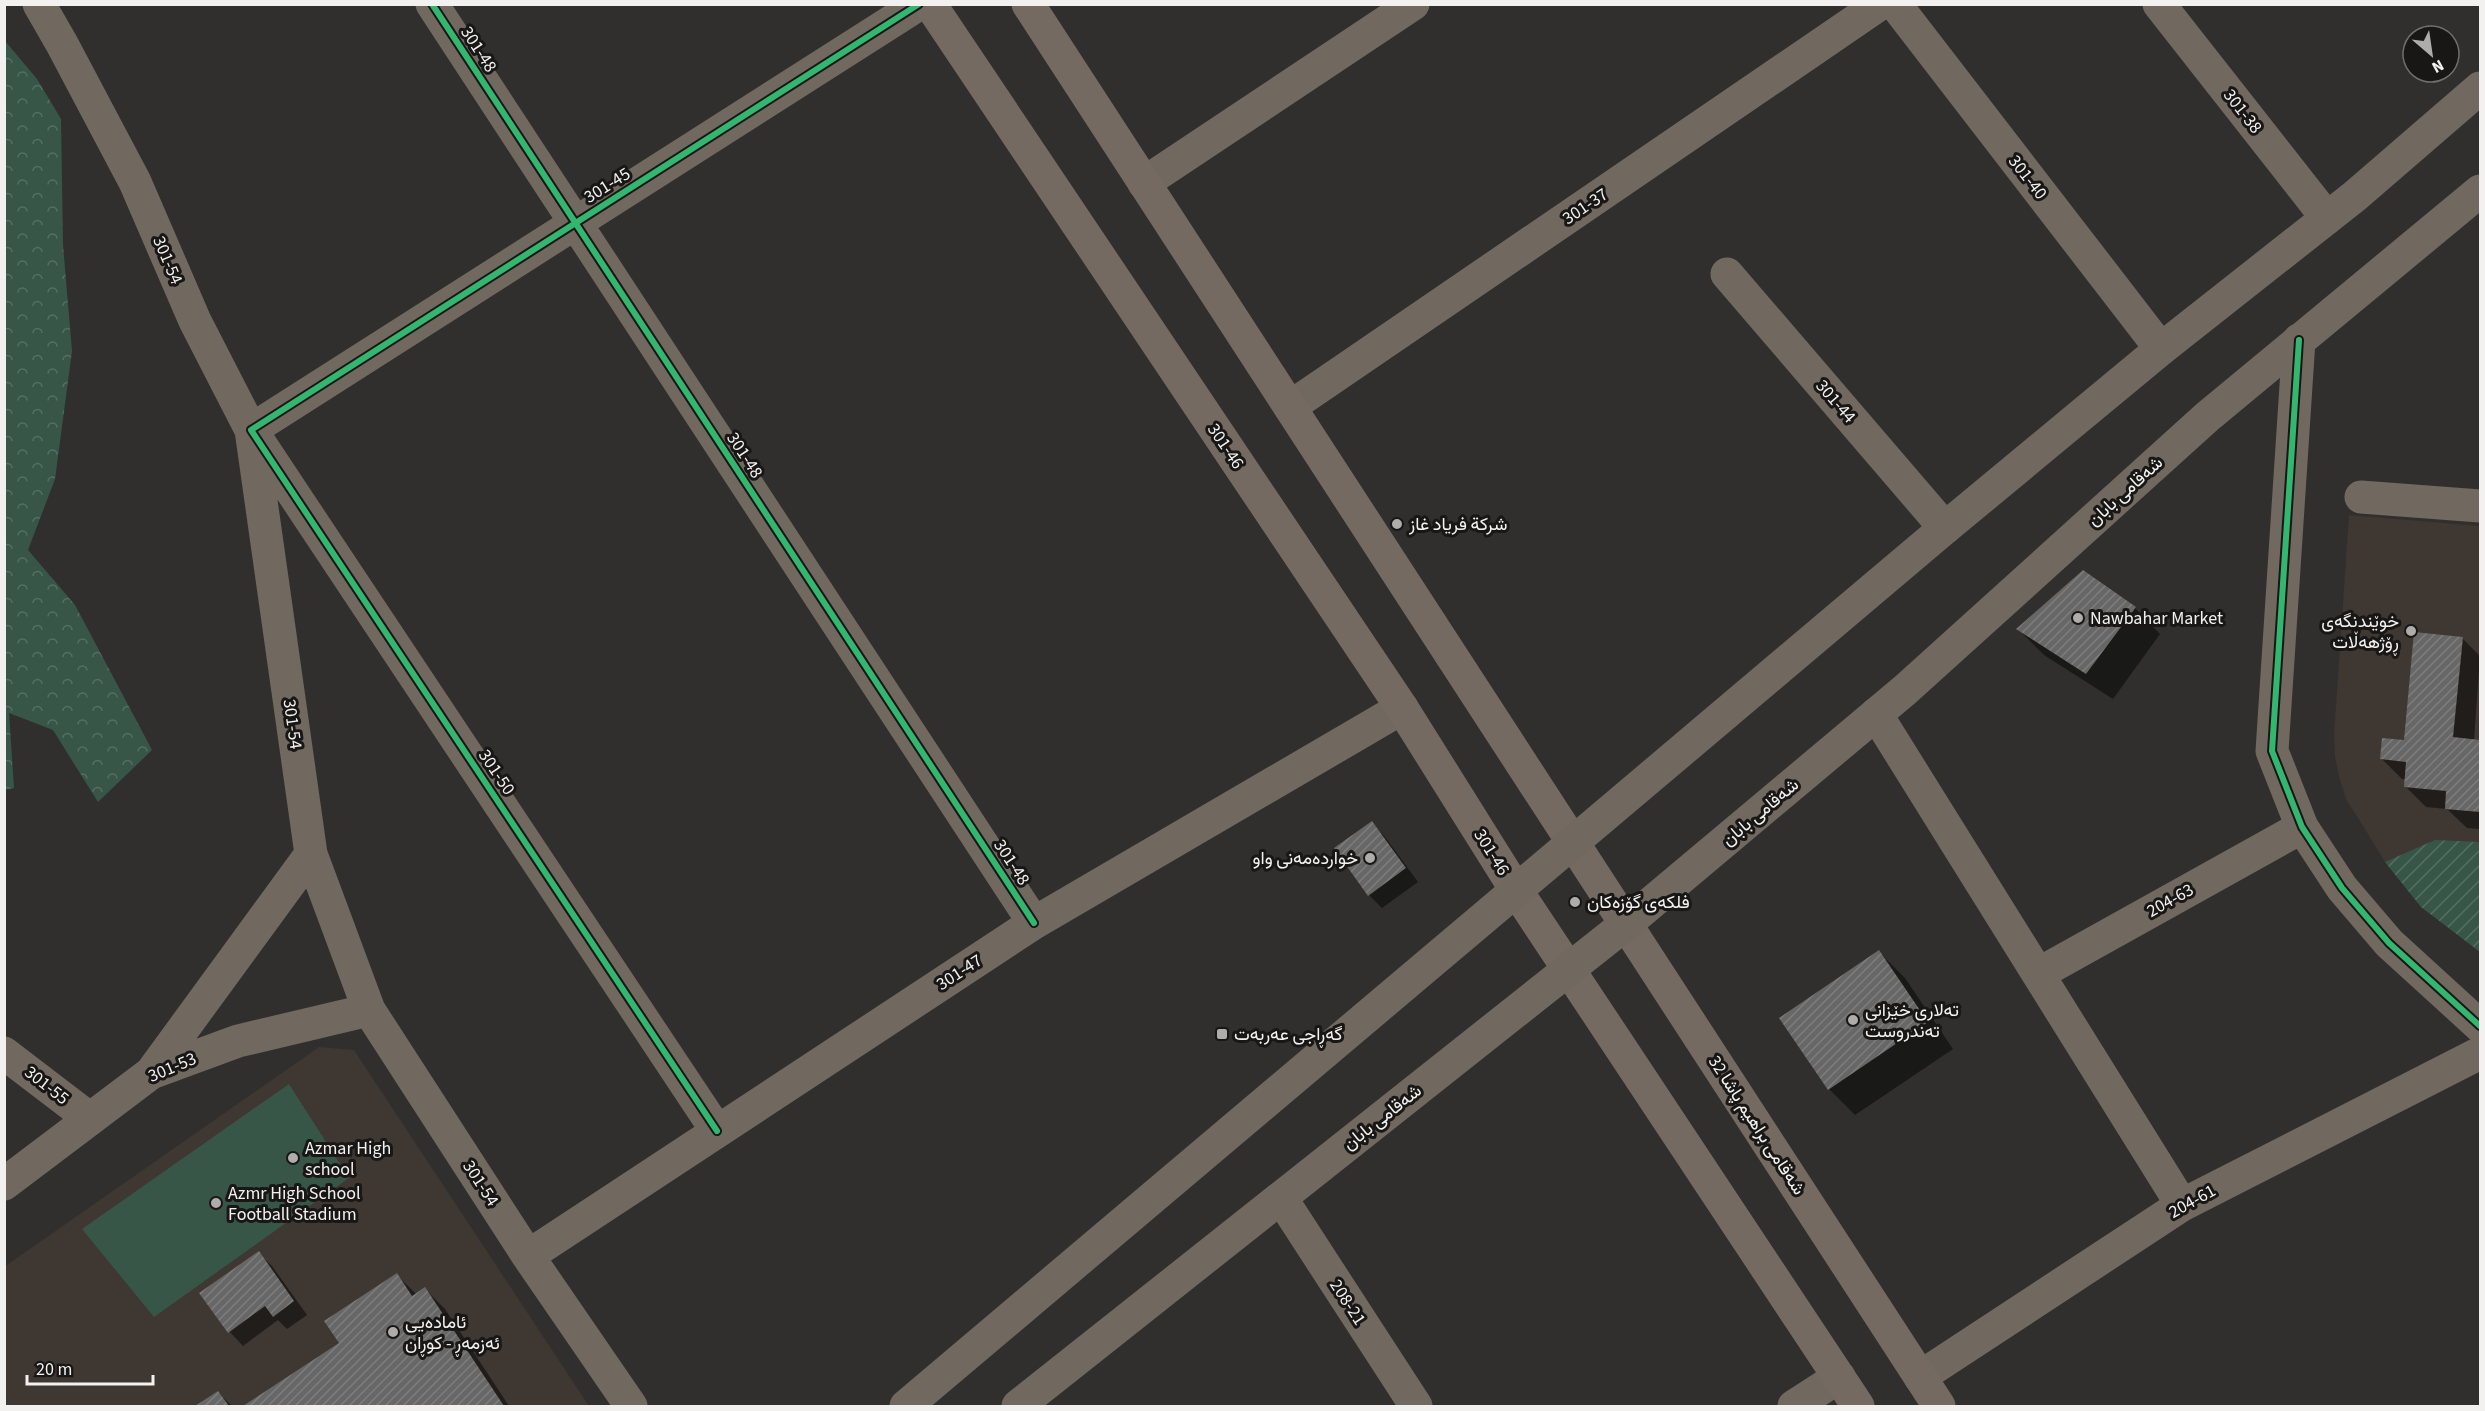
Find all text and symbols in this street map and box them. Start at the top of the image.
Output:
street label: 301-48 [454,21,503,77]
north arrow [2401,24,2461,84]
text: N [2428,54,2448,78]
street label: 301-38 [2217,84,2268,139]
street label: 301-40 [2002,150,2053,205]
street label: 301-45 [579,161,635,209]
street label: 301-37 [1557,182,1613,231]
street label: 301-54 [146,232,189,288]
street label: 301-44 [1810,374,1862,429]
street label: 301-46 [1201,418,1250,474]
street label: 301-48 [720,427,769,483]
street label: شەقامی بابان [2082,451,2169,532]
place label: شرکة فرياد غاز [1408,512,1507,537]
marker: شرکة فرياد غاز [1390,517,1404,531]
place label: Nawbahar Market [2090,606,2223,631]
place label: خوێندنگەی ڕۆژهەڵات [2321,609,2399,656]
marker: Nawbahar Market [2071,611,2085,625]
marker: خوێندنگەی ڕۆژهەڵات [2404,624,2418,638]
street label: 301-54 [277,697,308,751]
street label: 301-50 [472,744,521,800]
street label: شەقامی بابان [1716,773,1804,852]
street label: 301-46 [1468,824,1516,880]
street label: 301-48 [987,834,1036,890]
place label: خواردەمەنی واو [1252,846,1358,871]
marker: خواردەمەنی واو [1363,851,1377,865]
street label: 204-63 [2142,877,2198,924]
place label: فلکەی گۆزەکان [1587,890,1690,915]
marker: فلکەی گۆزەکان [1568,895,1582,909]
street label: 301-47 [931,948,987,997]
place label: تەلاری خێزانی تەندروست [1865,998,1959,1044]
marker: تەلاری خێزانی تەندروست [1846,1013,1860,1027]
place label: گەڕاجی عەربەت [1234,1022,1343,1048]
marker: گەڕاجی عەربەت [1215,1027,1229,1041]
street label: 301-53 [144,1046,200,1089]
street label: شەقامی براهیم پاشا 32 [1702,1051,1811,1200]
street label: 301-55 [19,1060,74,1111]
street label: شەقامی بابان [1338,1079,1427,1156]
place label: Azmar High school [305,1136,391,1182]
marker: Azmar High school [286,1151,300,1165]
street label: 301-54 [456,1155,505,1211]
street label: 204-61 [2164,1178,2220,1225]
place label: Azmr High School Football Stadium [228,1181,361,1227]
marker: Azmr High School Football Stadium [209,1196,223,1210]
street label: 208-21 [1323,1274,1372,1330]
place label: ئامادەیی ئەزمەڕ - کوڕان [405,1310,500,1357]
marker: ئامادەیی ئەزمەڕ - کوڕان [386,1325,400,1339]
scale bar [27,1348,153,1386]
text: 20 m [36,1357,72,1382]

